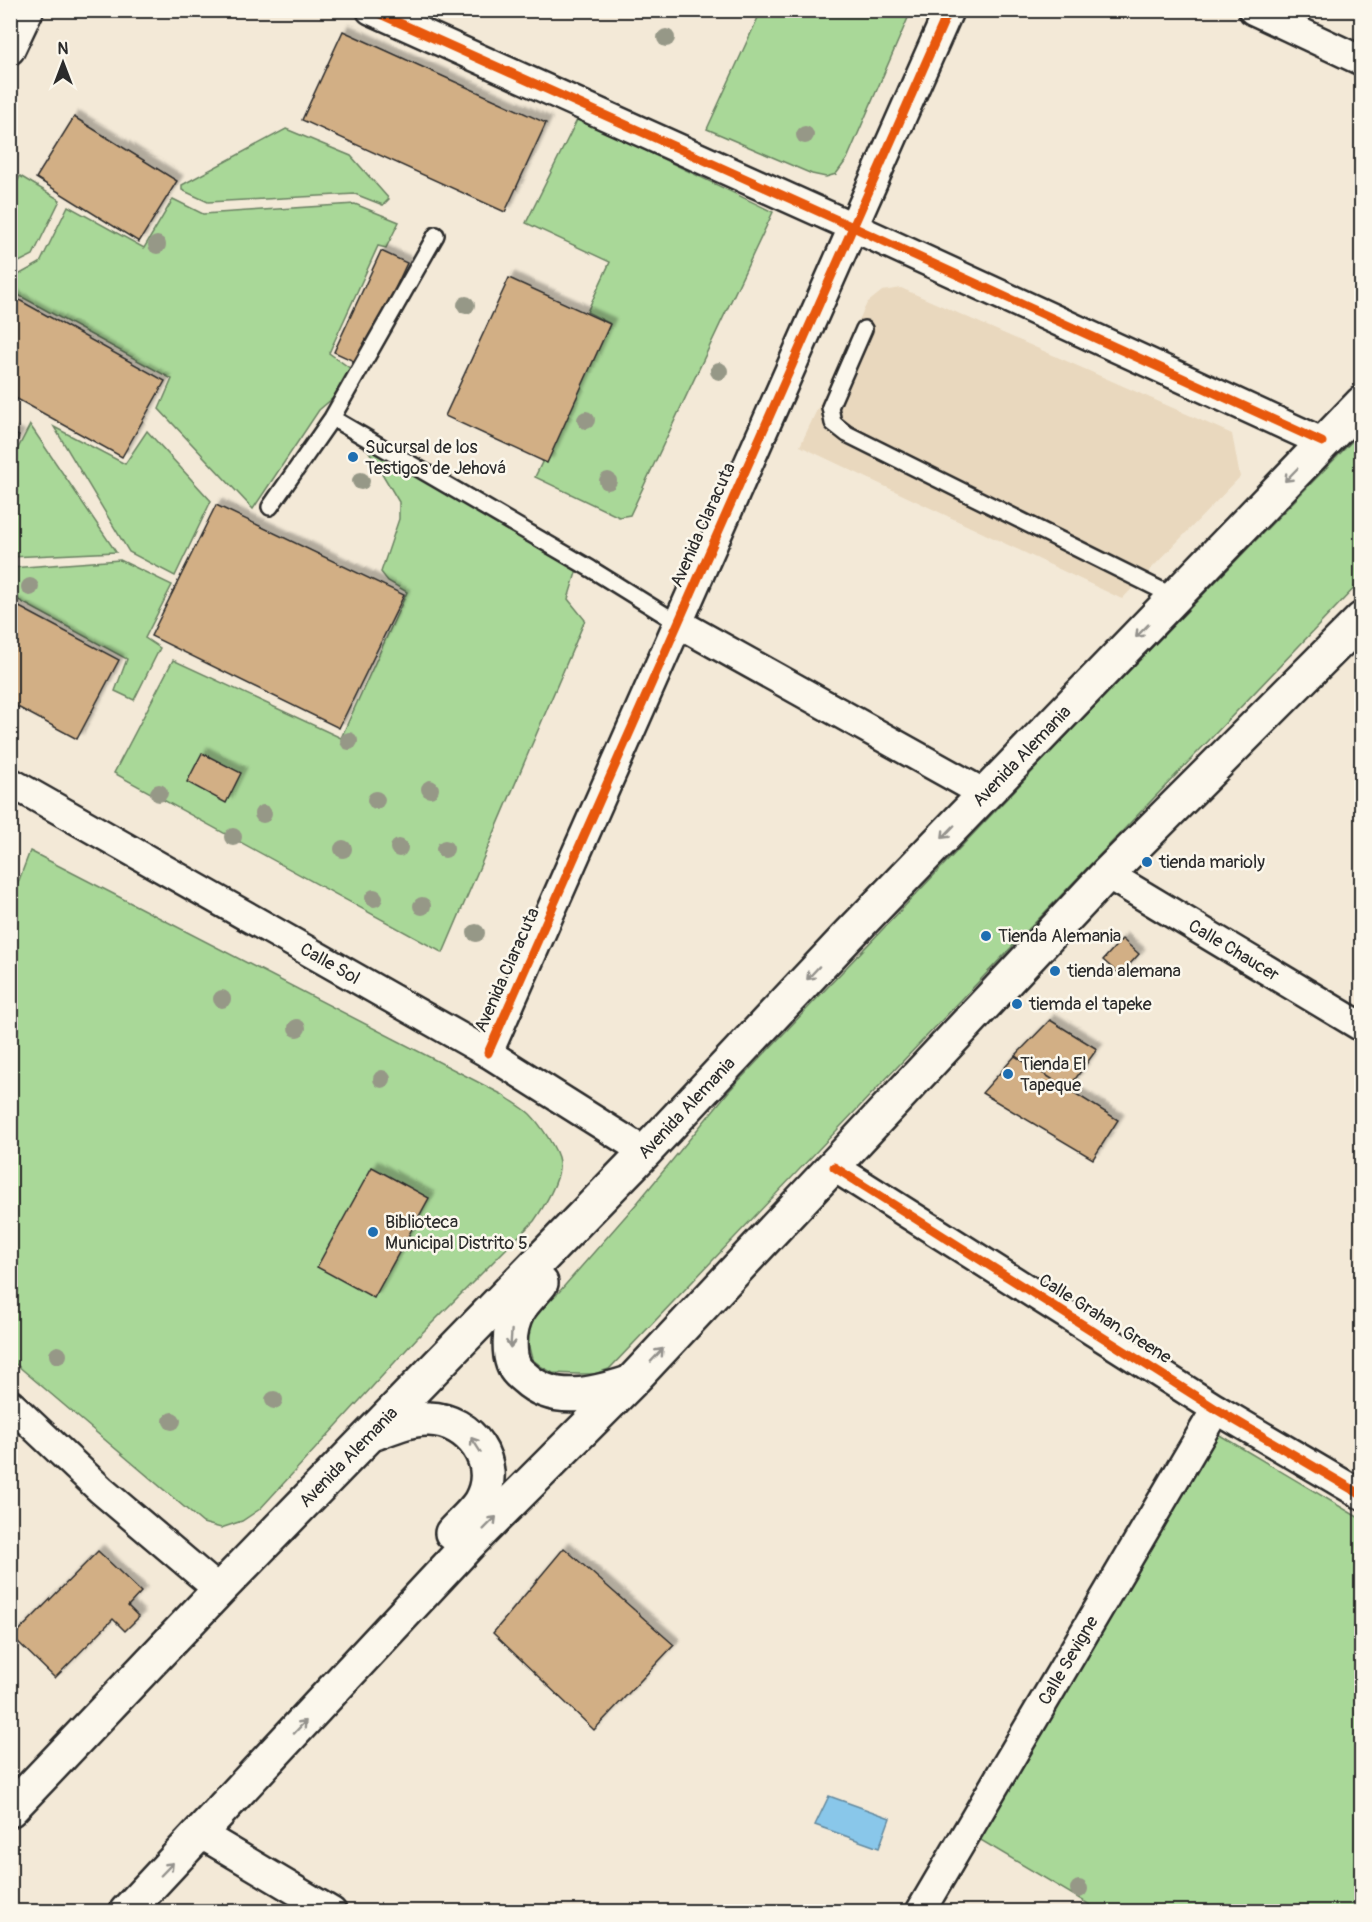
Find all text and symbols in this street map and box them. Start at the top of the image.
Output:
north arrow [33,33,93,93]
text: N [58,39,69,59]
place label: Sucursal de los Testigos de Jehová [365,436,506,480]
marker: Sucursal de los Testigos de Jehová [346,450,360,464]
street label: Avenida Claracuta [665,459,741,591]
one-way arrow [1284,467,1298,482]
one-way arrow [1134,623,1149,638]
street label: Avenida Alemania [967,700,1076,811]
one-way arrow [941,824,955,839]
place label: tienda marioly [1158,851,1265,874]
marker: tienda marioly [1140,855,1154,869]
street label: Avenida Claracuta [469,904,545,1036]
street label: Calle Chaucer [1184,914,1284,987]
place label: Tienda Alemania [998,925,1121,948]
marker: Tienda Alemania [979,929,993,943]
street label: Calle Sol [296,937,364,990]
place label: tienda alemana [1066,960,1181,983]
marker: tienda alemana [1048,964,1062,978]
one-way arrow [806,965,821,980]
place label: tiemda el tapeke [1028,993,1152,1016]
marker: tiemda el tapeke [1010,997,1024,1011]
street label: Avenida Alemania [633,1052,740,1164]
place label: Tienda El Tapeque [1020,1053,1087,1097]
marker: Tienda El Tapeque [1001,1067,1015,1081]
place label: Biblioteca Municipal Distrito 5 [385,1211,528,1255]
marker: Biblioteca Municipal Distrito 5 [366,1225,380,1239]
street label: Calle Grahan Greene [1034,1269,1176,1369]
one-way arrow [505,1328,516,1348]
one-way arrow [650,1347,665,1362]
street label: Avenida Alemania [294,1402,403,1512]
one-way arrow [470,1437,483,1454]
one-way arrow [483,1515,498,1530]
street label: Calle Sevigne [1033,1611,1103,1709]
one-way arrow [293,1719,307,1734]
one-way arrow [160,1862,174,1877]

